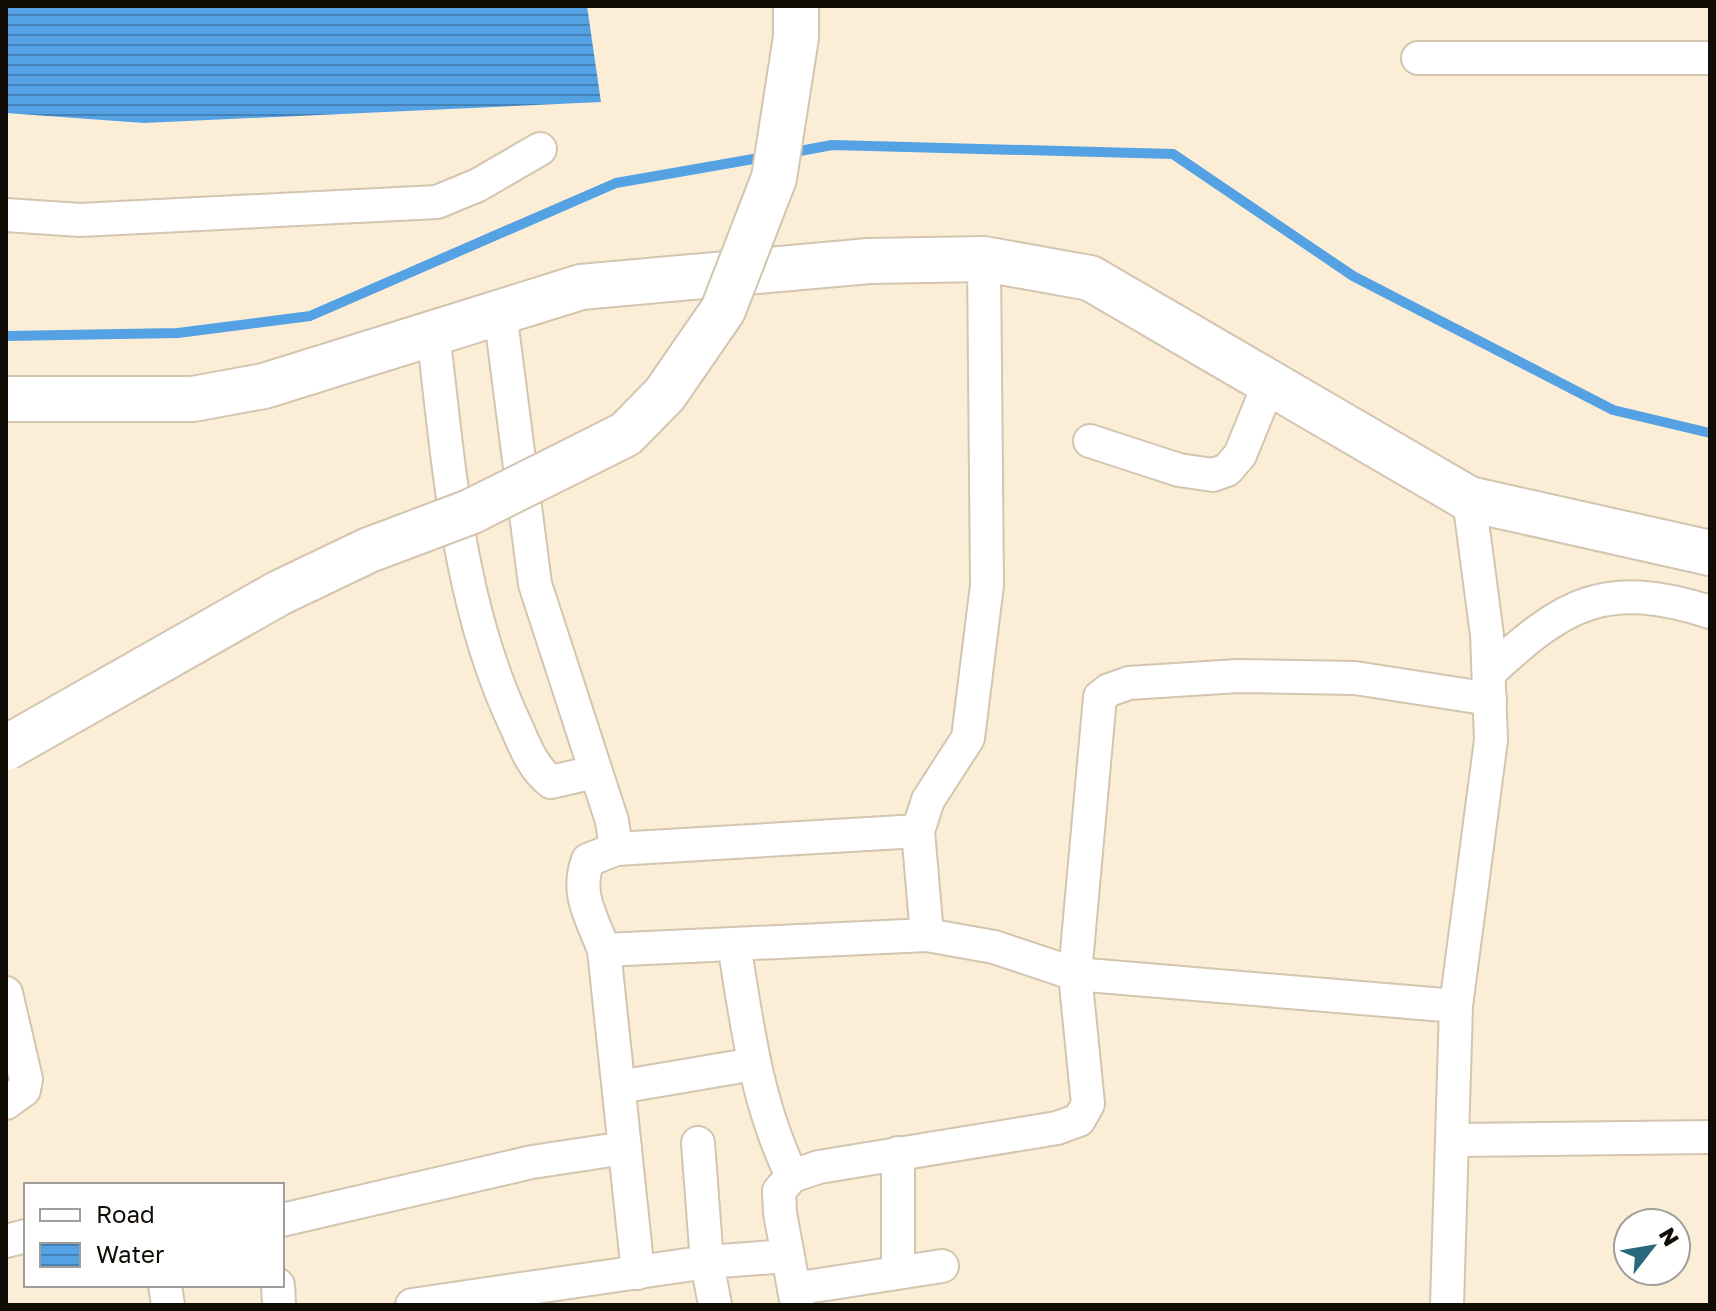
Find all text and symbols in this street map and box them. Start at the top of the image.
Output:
legend [24,1183,284,1287]
text: Road [96,1199,155,1228]
north arrow [1612,1207,1692,1287]
text: N [1654,1222,1685,1251]
text: Water [96,1239,164,1268]

